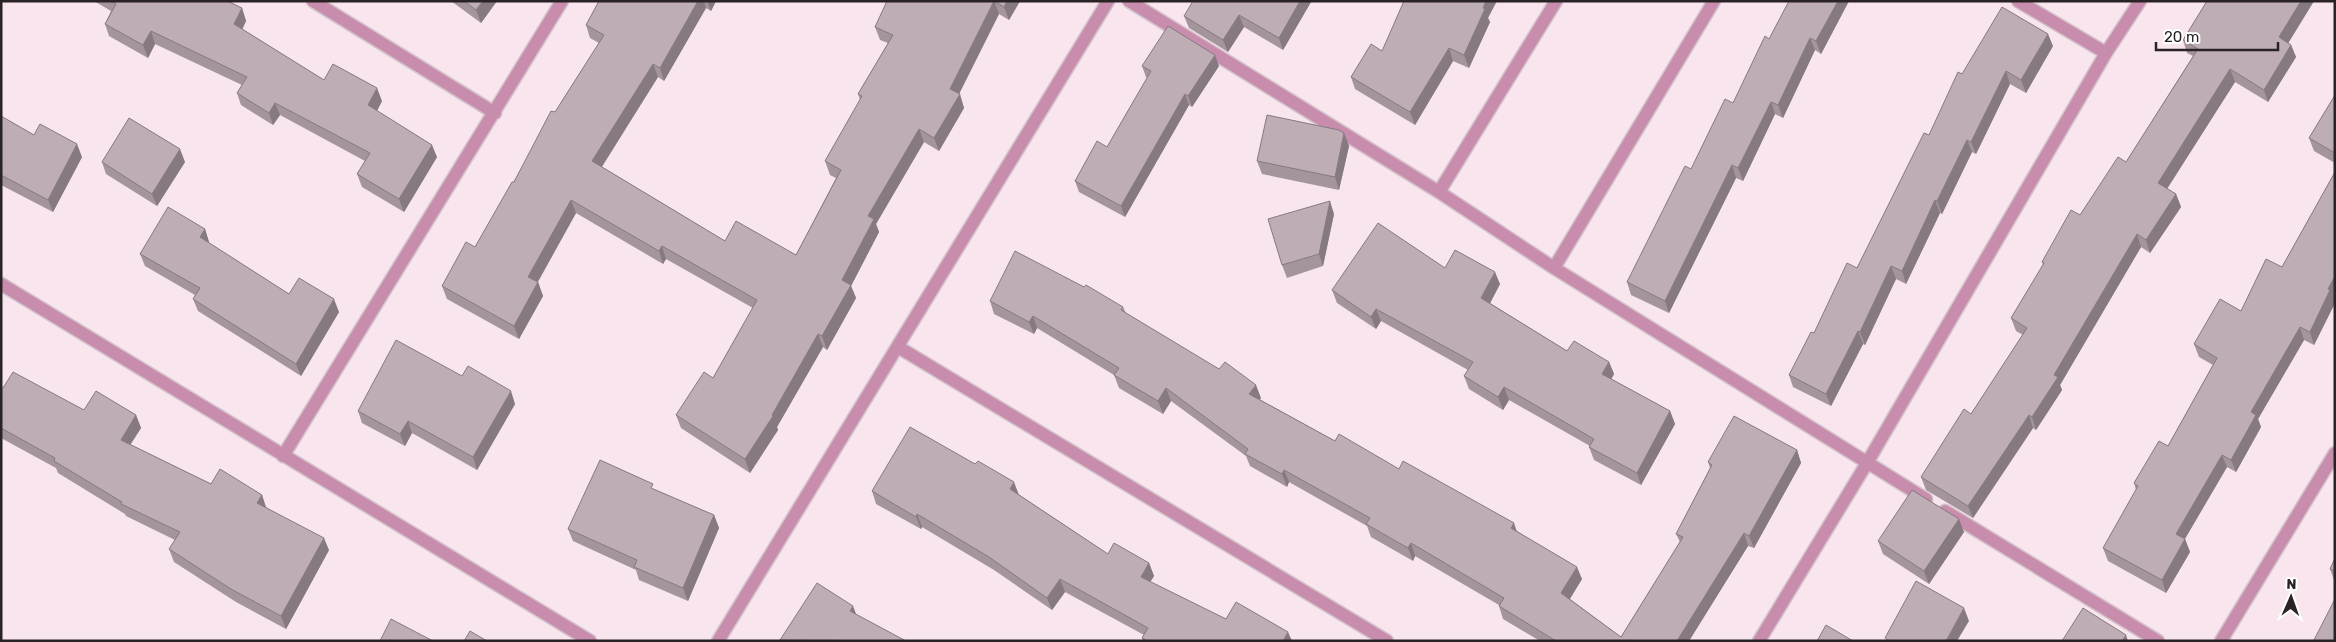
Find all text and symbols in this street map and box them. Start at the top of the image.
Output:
scale bar [2156,20,2278,52]
text: 20 m [2164,28,2199,46]
north arrow [2266,572,2316,622]
text: N [2286,576,2297,593]

